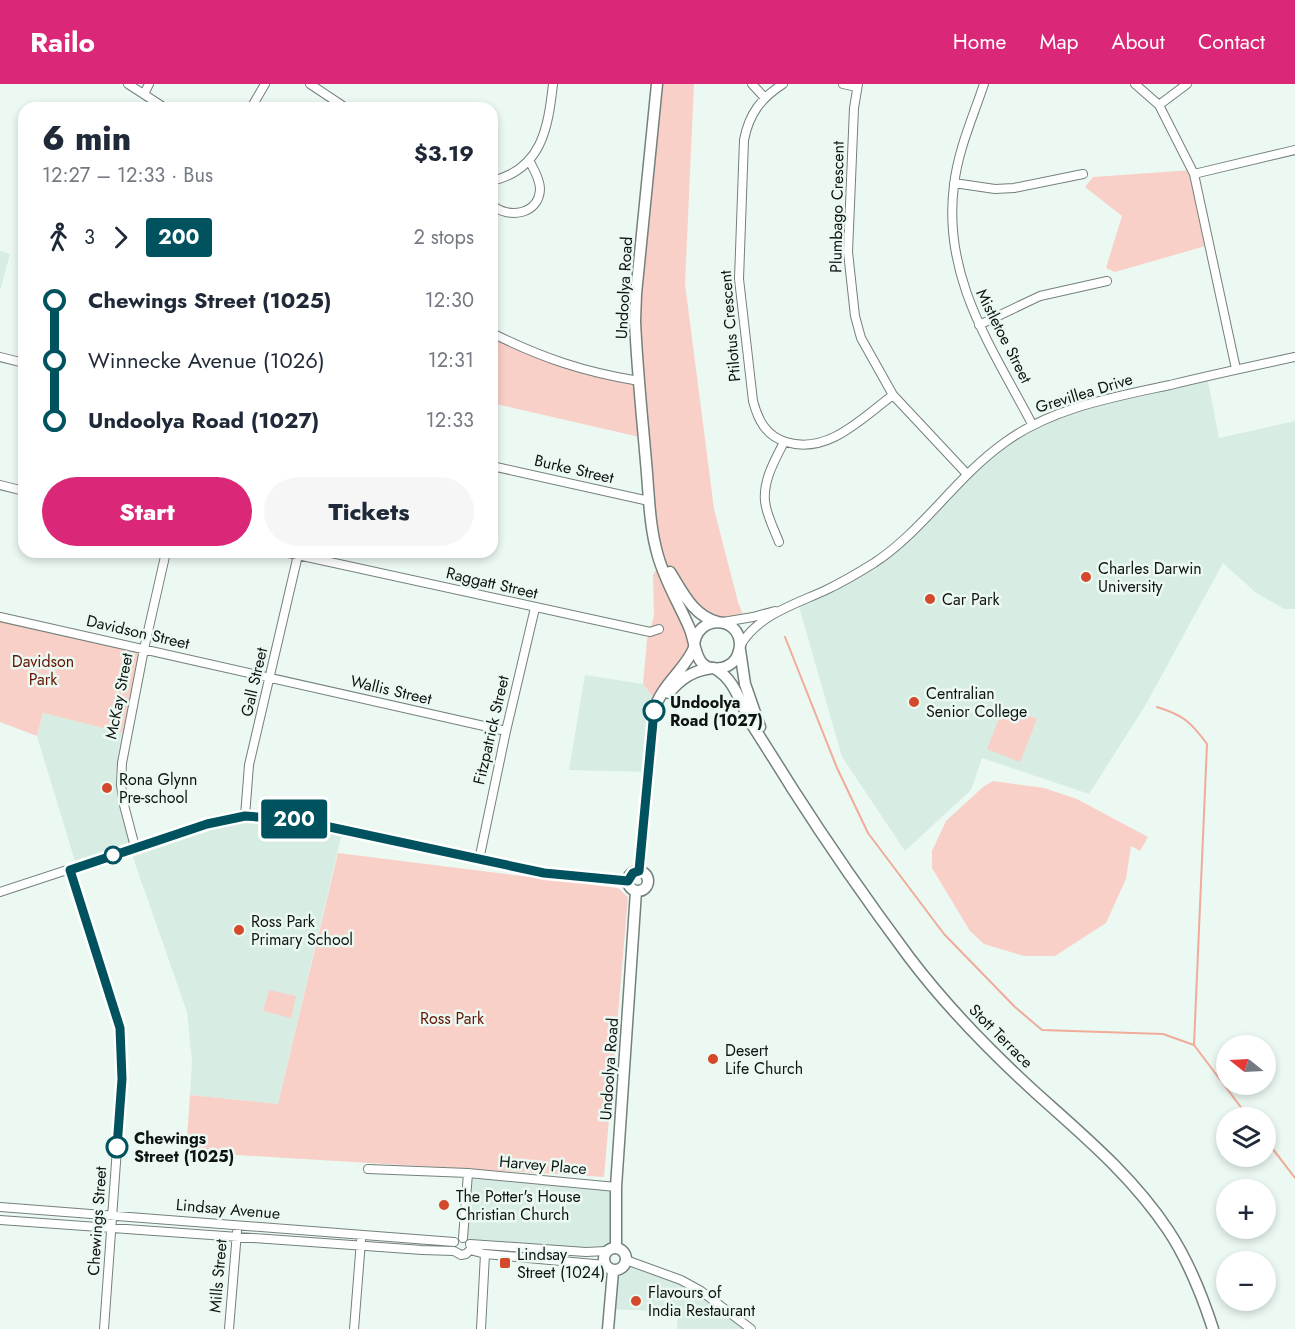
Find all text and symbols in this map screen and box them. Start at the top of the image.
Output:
text: Railo [30,22,95,63]
text: Home [953,27,1006,57]
text: Map [1039,27,1079,57]
text: About [1112,27,1165,57]
text: Contact [1198,27,1265,57]
text: 6 min [42,115,131,162]
text: $3.19 [414,137,474,169]
street label: Plumbago Crescent [824,141,850,273]
text: 12:27 – 12:33 · Bus [42,161,213,190]
icon: walk [42,221,75,254]
icon: forward [104,221,137,254]
text: 200 [158,222,200,252]
text: 3 [84,223,95,252]
text: 2 stops [413,223,474,252]
street label: Undoolya Road [610,236,638,340]
street label: Ptilotus Crescent [714,269,746,383]
text: Chewings Street (1025) [88,284,331,316]
street label: Mistletoe Street [970,285,1038,387]
text: 12:30 [425,286,474,315]
text: Winnecke Avenue (1026) [88,344,325,376]
text: 12:31 [428,346,474,375]
street label: Grevillea Drive [1033,367,1135,419]
text: Undoolya Road (1027) [88,404,319,436]
text: 12:33 [426,406,474,435]
street label: Burke Street [532,449,616,489]
button: Start [42,477,252,546]
button: Tickets [264,477,474,546]
place label: Charles Darwin University [1098,557,1202,598]
street label: Raggatt Street [444,561,540,605]
marker: Charles Darwin University [1079,570,1093,584]
place label: Car Park [942,588,1000,611]
marker: Car Park [923,592,937,606]
street label: Davidson Street [84,609,192,655]
street label: Gall Street [235,645,273,719]
park label: Davidson Park [12,650,74,691]
street label: McKay Street [99,651,139,741]
street label: Wallis Street [348,669,434,711]
street label: Fitzpatrick Street [467,673,515,787]
place label: Centralian Senior College [926,682,1027,723]
place label: Undoolya Road (1027) [670,691,763,732]
marker: Centralian Senior College [907,695,921,709]
marker: Undoolya Road (1027) [643,700,665,722]
place label: Rona Glynn Pre-school [119,768,198,809]
marker: Rona Glynn Pre-school [100,781,114,795]
line badge: 200 [260,800,328,838]
text: 200 [273,804,315,834]
unlabelled marker [104,846,122,864]
place label: Ross Park Primary School [251,910,353,951]
marker: Ross Park Primary School [232,923,246,937]
street label: Stott Terrace [964,999,1038,1073]
park label: Ross Park [420,1007,485,1030]
street label: Undoolya Road [594,1017,624,1121]
north arrow [1216,1035,1276,1095]
map controls [1216,1035,1276,1311]
place label: Desert Life Church [725,1039,803,1080]
marker: Desert Life Church [706,1052,720,1066]
button: layers [1216,1107,1276,1167]
place label: Chewings Street (1025) [134,1127,234,1168]
marker: Chewings Street (1025) [106,1136,128,1158]
street label: Harvey Place [498,1150,588,1180]
street label: Chewings Street [82,1166,112,1276]
button: + [1216,1179,1276,1239]
place label: The Potter's House Christian Church [456,1185,581,1226]
street label: Lindsay Avenue [175,1193,281,1225]
marker: The Potter's House Christian Church [437,1198,451,1212]
street label: Mills Street [203,1238,233,1314]
place label: Lindsay Street (1024) [517,1243,605,1284]
button: − [1216,1251,1276,1311]
marker: Lindsay Street (1024) [498,1256,512,1270]
place label: Flavours of India Restaurant [648,1281,755,1322]
marker: Flavours of India Restaurant [629,1294,643,1308]

